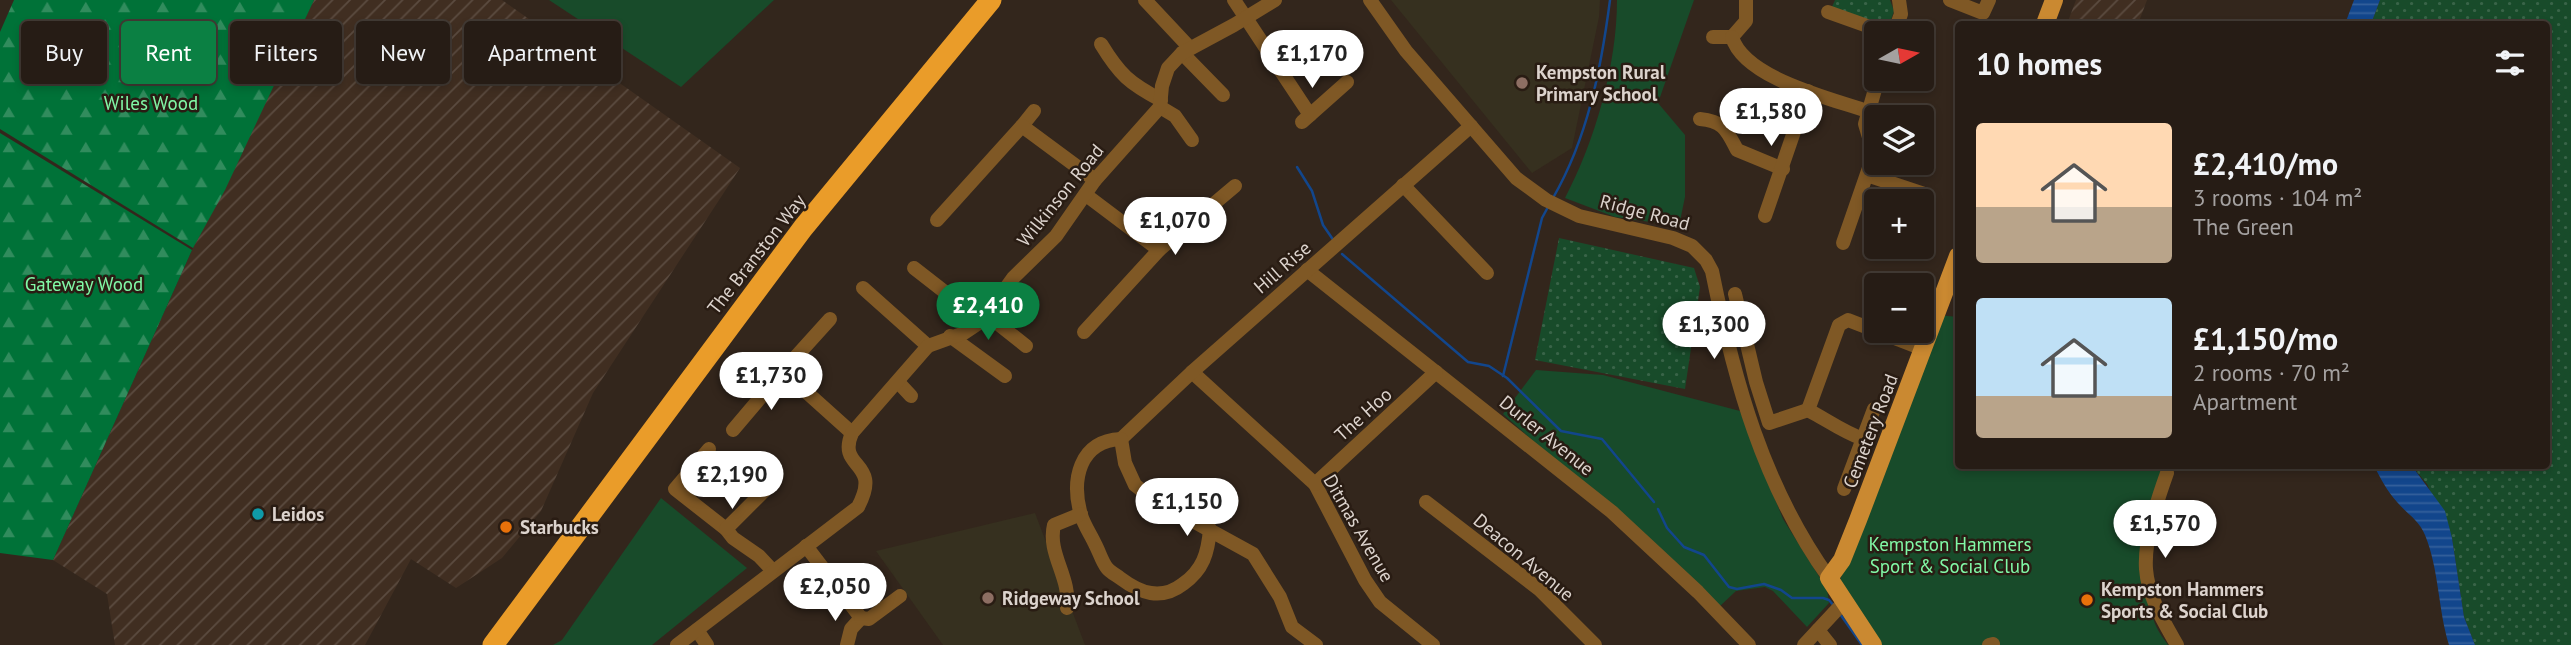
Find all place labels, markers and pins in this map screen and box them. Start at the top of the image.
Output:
pin: £1,170 [1255,31,1369,90]
place label: Kempston Rural Primary School [1536,60,1666,106]
marker: Kempston Rural Primary School [1514,75,1530,91]
pin: £1,580 [1714,88,1828,148]
pin: £1,070 [1118,198,1232,257]
pin: £2,410 [931,282,1045,342]
pin: £1,300 [1657,302,1771,361]
pin: £1,730 [714,352,828,412]
pin: £2,190 [675,452,789,511]
pin: £1,150 [1130,478,1244,538]
pin: £1,570 [2108,500,2222,560]
place label: Leidos [272,502,324,526]
marker: Leidos [250,506,266,522]
place label: Starbucks [520,515,599,539]
marker: Starbucks [498,519,514,535]
pin: £2,050 [778,564,892,623]
place label: Kempston Hammers Sports & Social Club [2101,577,2268,623]
place label: Ridgeway School [1002,586,1140,610]
marker: Ridgeway School [980,590,996,606]
marker: Kempston Hammers Sports & Social Club [2079,592,2095,608]

